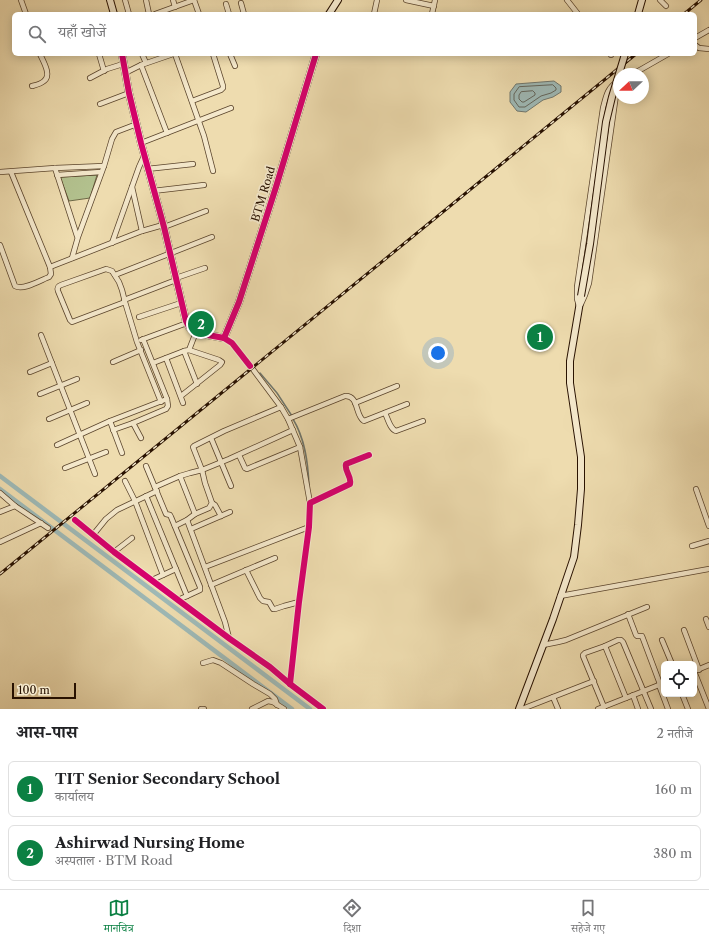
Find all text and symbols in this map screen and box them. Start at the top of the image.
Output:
search box [12,12,697,56]
text: यहाँ खोजें [58,22,106,41]
icon: search [26,23,48,45]
north arrow [613,68,649,104]
street label: BTM Road [248,164,278,223]
pin: 2 [188,309,214,339]
pin: 1 [527,322,553,352]
your location [428,343,448,363]
map controls [661,661,697,697]
button: locate [661,661,697,697]
scale bar [12,681,76,700]
text: 100 m [18,683,50,697]
text: आस-पास [16,722,78,742]
text: 2 नतीजे [657,725,693,741]
text: TIT Senior Secondary School [55,769,280,788]
text: 1 [27,781,33,797]
text: 160 m [655,781,692,797]
text: कार्यालय [55,788,94,804]
text: Ashirwad Nursing Home [55,833,245,852]
text: 2 [26,845,34,861]
text: 380 m [653,845,692,861]
text: अस्पताल · BTM Road [55,852,173,868]
tab: मानचित्र [104,897,134,939]
tab: दिशा [341,897,363,939]
tab: सहेजे गए [571,897,605,939]

